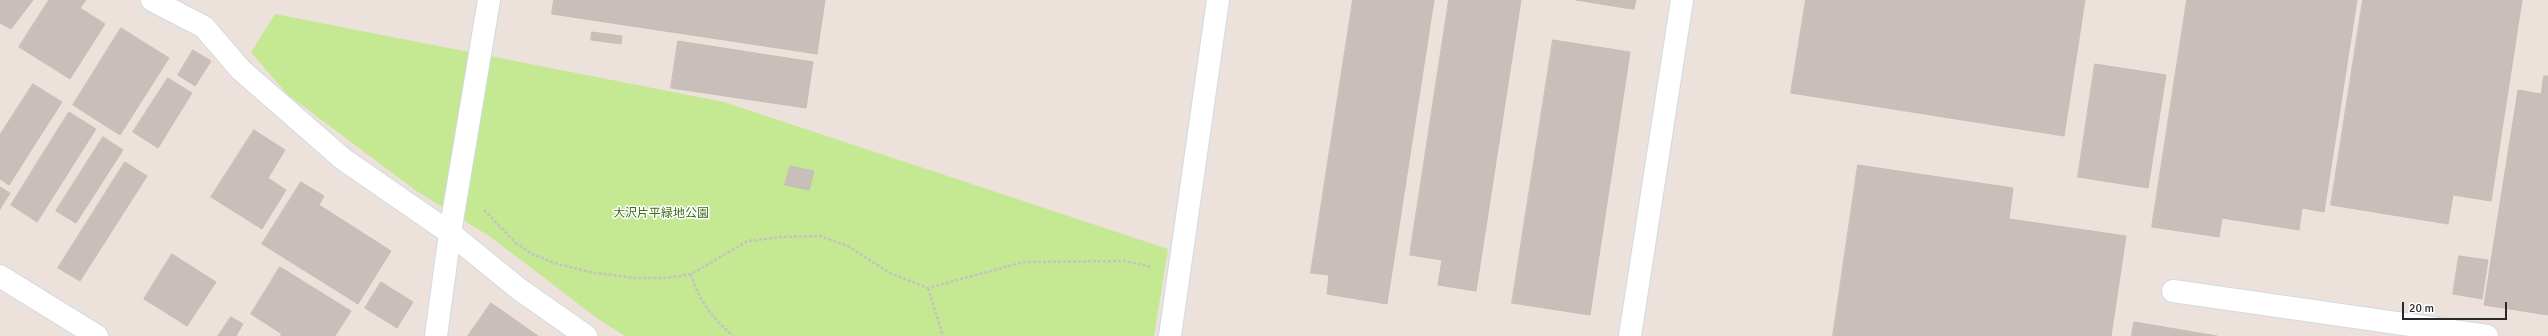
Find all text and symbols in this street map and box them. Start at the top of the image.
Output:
park label: 大沢片平緑地公園 [613,207,709,221]
scale bar [2404,294,2509,320]
text: 20 m [2409,301,2434,316]

